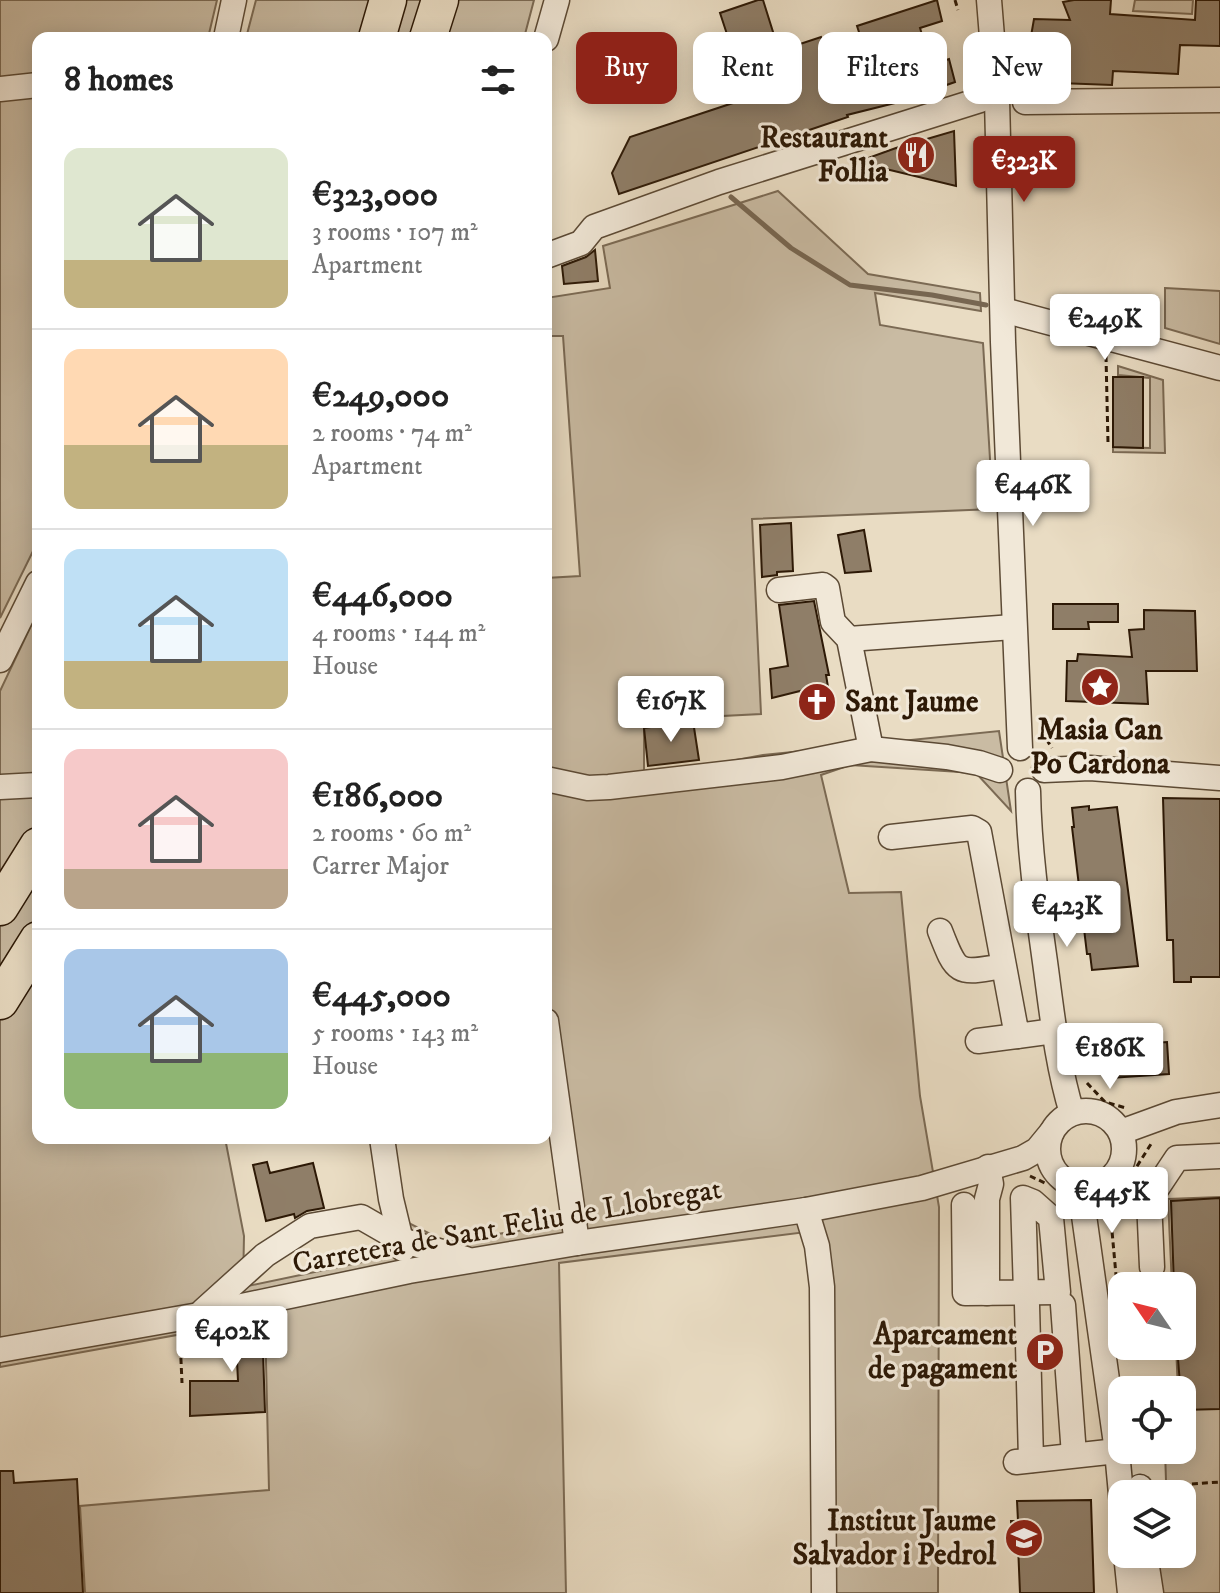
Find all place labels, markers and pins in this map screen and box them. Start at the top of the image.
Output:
place label: Restaurant Follia [760,120,889,191]
restaurant icon: Restaurant Follia [895,134,937,176]
pin: €323K [968,136,1080,204]
pin: €249K [1049,294,1161,362]
pin: €446K [977,460,1089,528]
place icon: Masia Can Po Cardona [1079,666,1121,708]
pin: €167K [615,676,727,744]
church icon: Sant Jaume [796,681,838,723]
place label: Sant Jaume [845,684,979,721]
place label: Masia Can Po Cardona [1030,712,1171,783]
pin: €423K [1011,881,1123,949]
pin: €186K [1054,1023,1166,1091]
pin: €445K [1056,1167,1168,1235]
pin: €402K [176,1306,288,1374]
place label: Aparcament de pagament [868,1317,1017,1388]
parking icon: Aparcament de pagament [1024,1331,1066,1373]
place label: Institut Jaume Salvador i Pedrol [793,1503,997,1574]
school or university icon: Institut Jaume Salvador i Pedrol [1003,1517,1045,1559]

